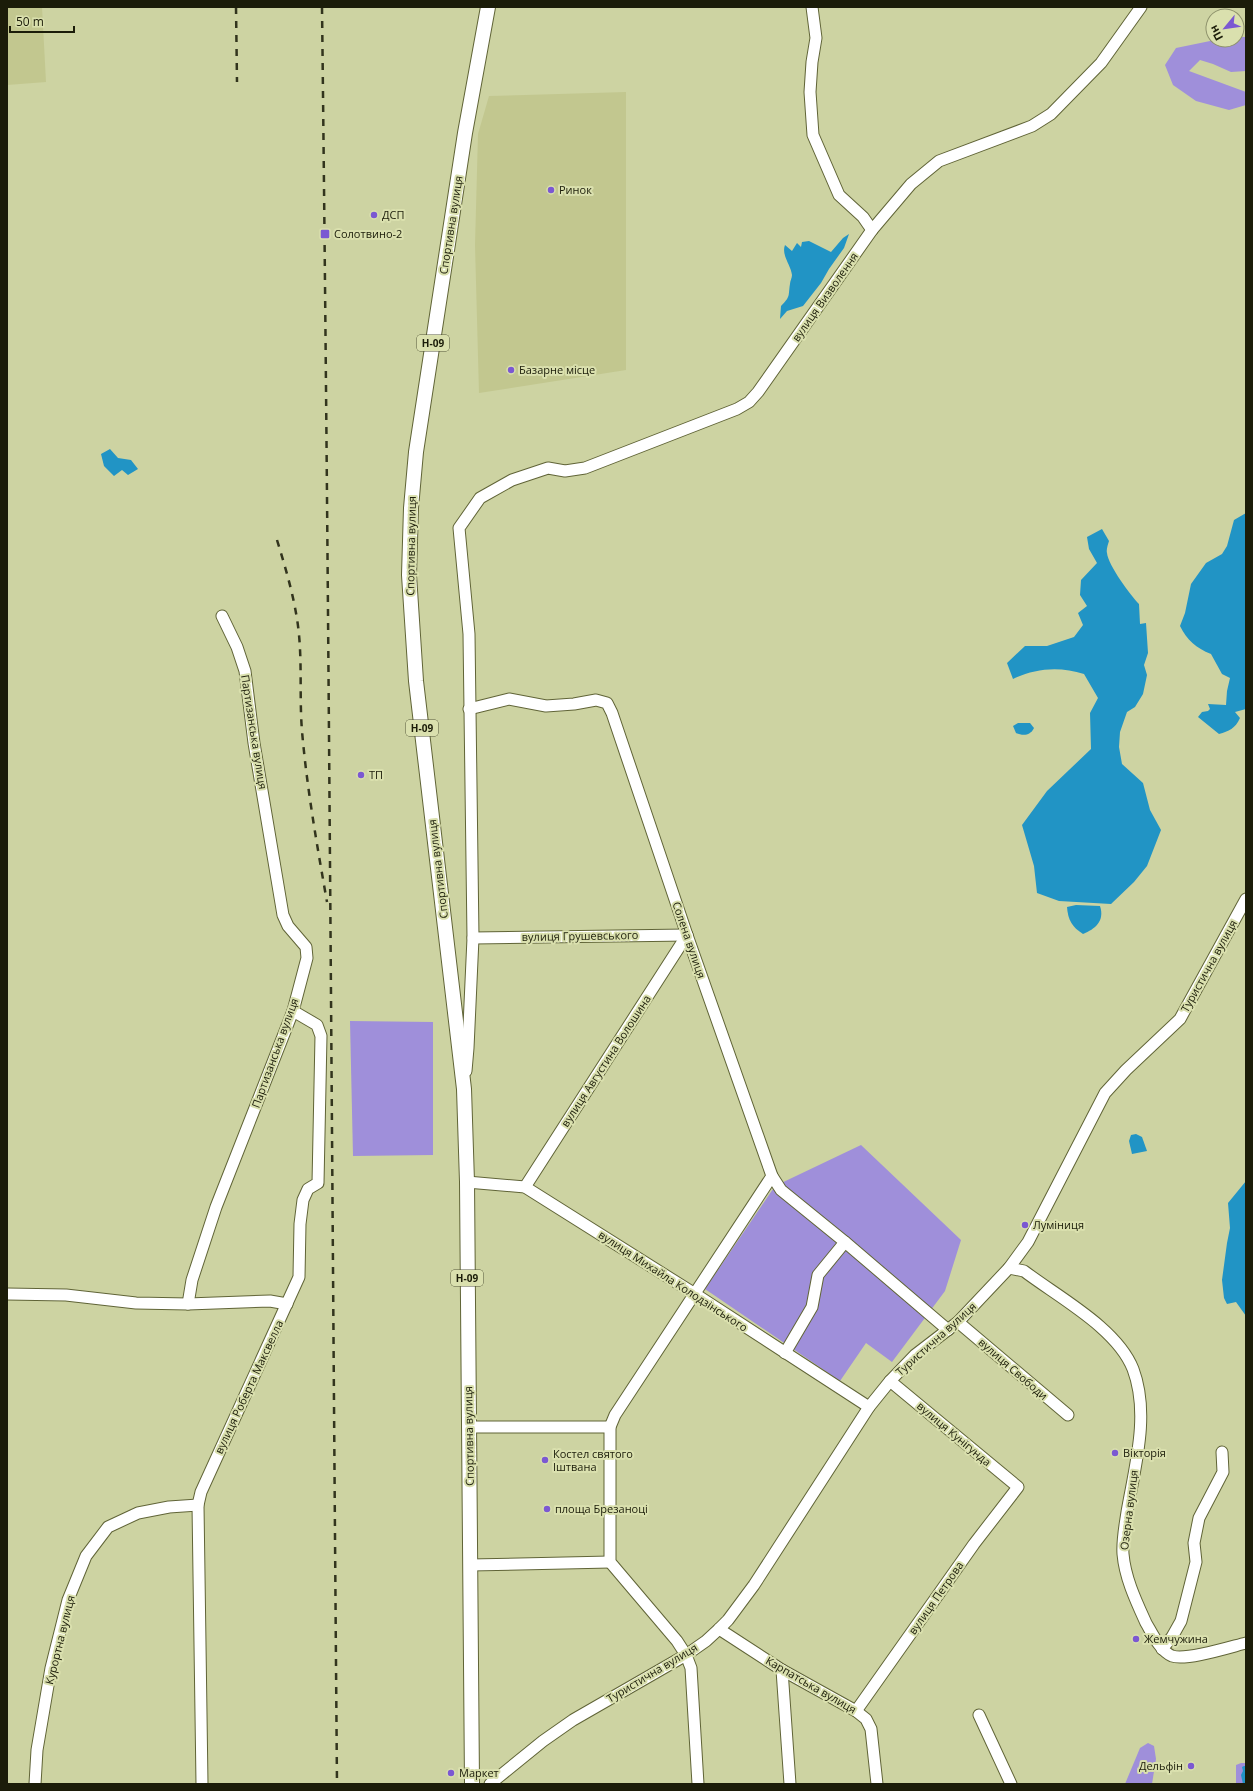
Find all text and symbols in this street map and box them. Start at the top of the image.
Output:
scale bar [10,8,74,34]
north arrow [1205,8,1245,48]
text: 50 m [16,13,44,30]
text: Пн [1206,23,1226,43]
street label: Спортивна вулиця [435,175,466,275]
place label: Ринок [559,182,592,197]
marker: Ринок [546,185,556,195]
place label: ДСП [382,207,404,222]
marker: ДСП [369,210,379,220]
place label: Солотвино-2 [334,226,402,241]
marker: Солотвино-2 [319,228,331,240]
street label: вулиця Визволення [788,249,861,344]
road number: Н-09 [417,335,449,351]
place label: Базарне місце [519,362,595,377]
marker: Базарне місце [506,365,516,375]
street label: Спортивна вулиця [402,496,419,596]
street label: Партизанська вулиця [238,674,271,790]
road number: Н-09 [406,720,438,736]
place label: ТП [369,767,383,782]
marker: ТП [356,770,366,780]
street label: Спортивна вулиця [424,819,451,919]
street label: Солена вулиця [669,900,710,980]
street label: Туристична вулиця [1177,917,1240,1015]
street label: вулиця Грушевського [522,927,639,944]
street label: вулиця Августина Волошина [557,992,654,1130]
street label: Партизанська вулиця [248,996,301,1110]
place label: Луміниця [1033,1217,1084,1232]
marker: Луміниця [1020,1220,1030,1230]
street label: вулиця Михайла Колодзінського [596,1227,751,1335]
road number: Н-09 [451,1270,483,1286]
street label: Туристична вулиця [892,1298,979,1379]
street label: вулиця Роберта Максвелла [211,1317,286,1456]
street label: вулиця Свободи [975,1334,1051,1403]
street label: Спортивна вулиця [460,1386,477,1486]
street label: вулиця Кунігунда [914,1398,995,1469]
place label: Вікторія [1123,1445,1166,1460]
place label: Костел святого Іштвана [553,1446,633,1474]
marker: Вікторія [1110,1448,1120,1458]
marker: Костел святого Іштвана [540,1455,550,1465]
street label: Озерна вулиця [1116,1469,1141,1551]
place label: площа Брезаноці [555,1501,648,1516]
marker: площа Брезаноці [542,1504,552,1514]
street label: вулиця Петрова [905,1558,966,1637]
street label: Курортна вулиця [41,1594,78,1686]
place label: Жемчужина [1144,1631,1208,1646]
marker: Жемчужина [1131,1634,1141,1644]
street label: Туристична вулиця [604,1640,700,1706]
street label: Карпатська вулиця [763,1653,859,1717]
place label: Дельфін [1139,1758,1183,1773]
marker: Дельфін [1186,1761,1196,1771]
place label: Маркет [459,1765,499,1780]
marker: Маркет [446,1768,456,1778]

